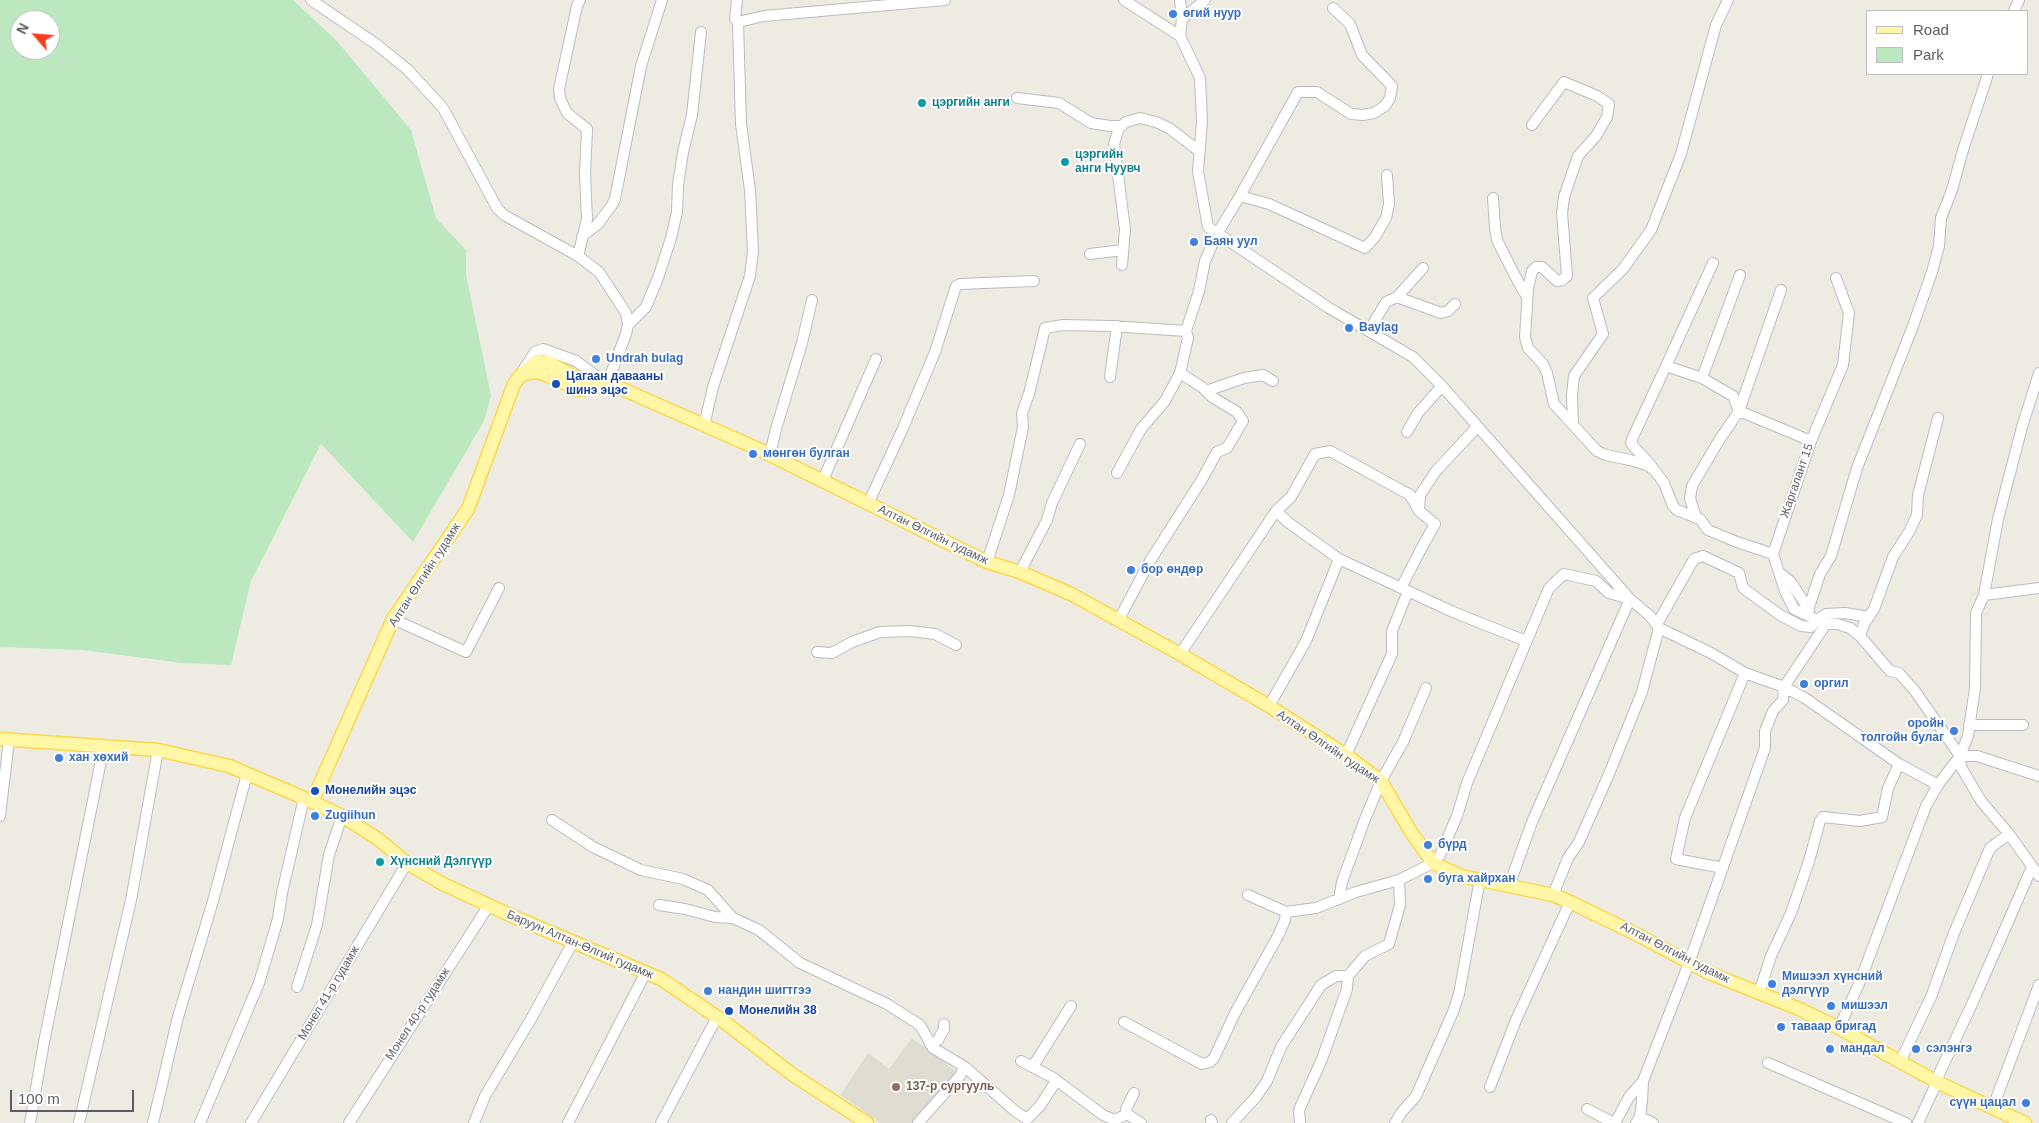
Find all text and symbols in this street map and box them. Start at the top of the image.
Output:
place label: өгий нуур [1183,7,1241,21]
marker: өгий нуур [1167,8,1179,20]
north arrow [10,10,60,60]
legend [1866,10,2029,75]
text: N [13,21,32,37]
text: Road [1913,21,1949,38]
text: Park [1913,46,1944,63]
place label: цэргийн анги [932,96,1010,110]
marker: цэргийн анги [916,97,928,109]
place label: цэргийн анги Нуувч [1075,148,1141,176]
marker: цэргийн анги Нуувч [1059,156,1071,168]
place label: Баян уул [1204,235,1258,249]
marker: Баян уул [1188,236,1200,248]
place label: Baylag [1359,321,1398,335]
marker: Baylag [1343,322,1355,334]
place label: Undrah bulag [606,352,683,366]
marker: Undrah bulag [590,353,602,365]
place label: Цагаан давааны шинэ эцэс [566,370,663,398]
marker: Цагаан давааны шинэ эцэс [550,378,562,390]
street label: Жаргалант 15 [1778,442,1816,520]
place label: мөнгөн булган [763,447,850,461]
marker: мөнгөн булган [747,448,759,460]
street label: Алтан Өлгийн гудамж [875,502,991,568]
street label: Алтан Өлгийн гудамж [386,520,464,630]
place label: бор өндөр [1141,563,1203,577]
marker: бор өндөр [1125,564,1137,576]
place label: оргил [1814,677,1849,691]
marker: оргил [1798,678,1810,690]
street label: Алтан Өлгийн гудамж [1274,707,1382,787]
place label: оройн толгойн булаг [1860,717,1944,745]
marker: оройн толгойн булаг [1948,725,1960,737]
place label: хан хөхий [69,751,128,765]
marker: хан хөхий [53,752,65,764]
place label: Монелийн эцэс [325,784,416,798]
marker: Монелийн эцэс [309,785,321,797]
place label: Zugiihun [325,809,376,823]
marker: Zugiihun [309,810,321,822]
place label: бүрд [1438,838,1467,852]
marker: бүрд [1422,839,1434,851]
place label: Хүнсний Дэлгүүр [390,855,492,869]
marker: Хүнсний Дэлгүүр [374,856,386,868]
place label: буга хайрхан [1438,872,1515,886]
marker: буга хайрхан [1422,873,1434,885]
street label: Баруун Алтан-Өлгий гудамж [504,907,656,983]
street label: Алтан Өлгийн гудамж [1618,919,1732,987]
street label: Монел 41-р гудамж [295,943,363,1043]
street label: Монел 40-р гудамж [383,965,453,1063]
place label: Мишээл хүнсний дэлгүүр [1782,970,1883,998]
marker: Мишээл хүнсний дэлгүүр [1766,978,1778,990]
place label: нандин шигтгээ [718,984,811,998]
marker: нандин шигтгээ [702,985,714,997]
place label: мишээл [1841,999,1888,1013]
marker: мишээл [1825,1000,1837,1012]
place label: Монелийн 38 [739,1004,817,1018]
marker: Монелийн 38 [723,1005,735,1017]
place label: таваар бригад [1791,1020,1876,1034]
marker: таваар бригад [1775,1021,1787,1033]
place label: мандал [1840,1042,1885,1056]
place label: сэлэнгэ [1926,1042,1972,1056]
marker: мандал [1824,1043,1836,1055]
marker: сэлэнгэ [1910,1043,1922,1055]
scale bar [12,1080,136,1112]
place label: 137-р сургууль [906,1080,994,1094]
marker: 137-р сургууль [890,1081,902,1093]
text: 100 m [18,1090,60,1107]
place label: сүүн цацал [1949,1096,2016,1110]
marker: сүүн цацал [2020,1097,2032,1109]

